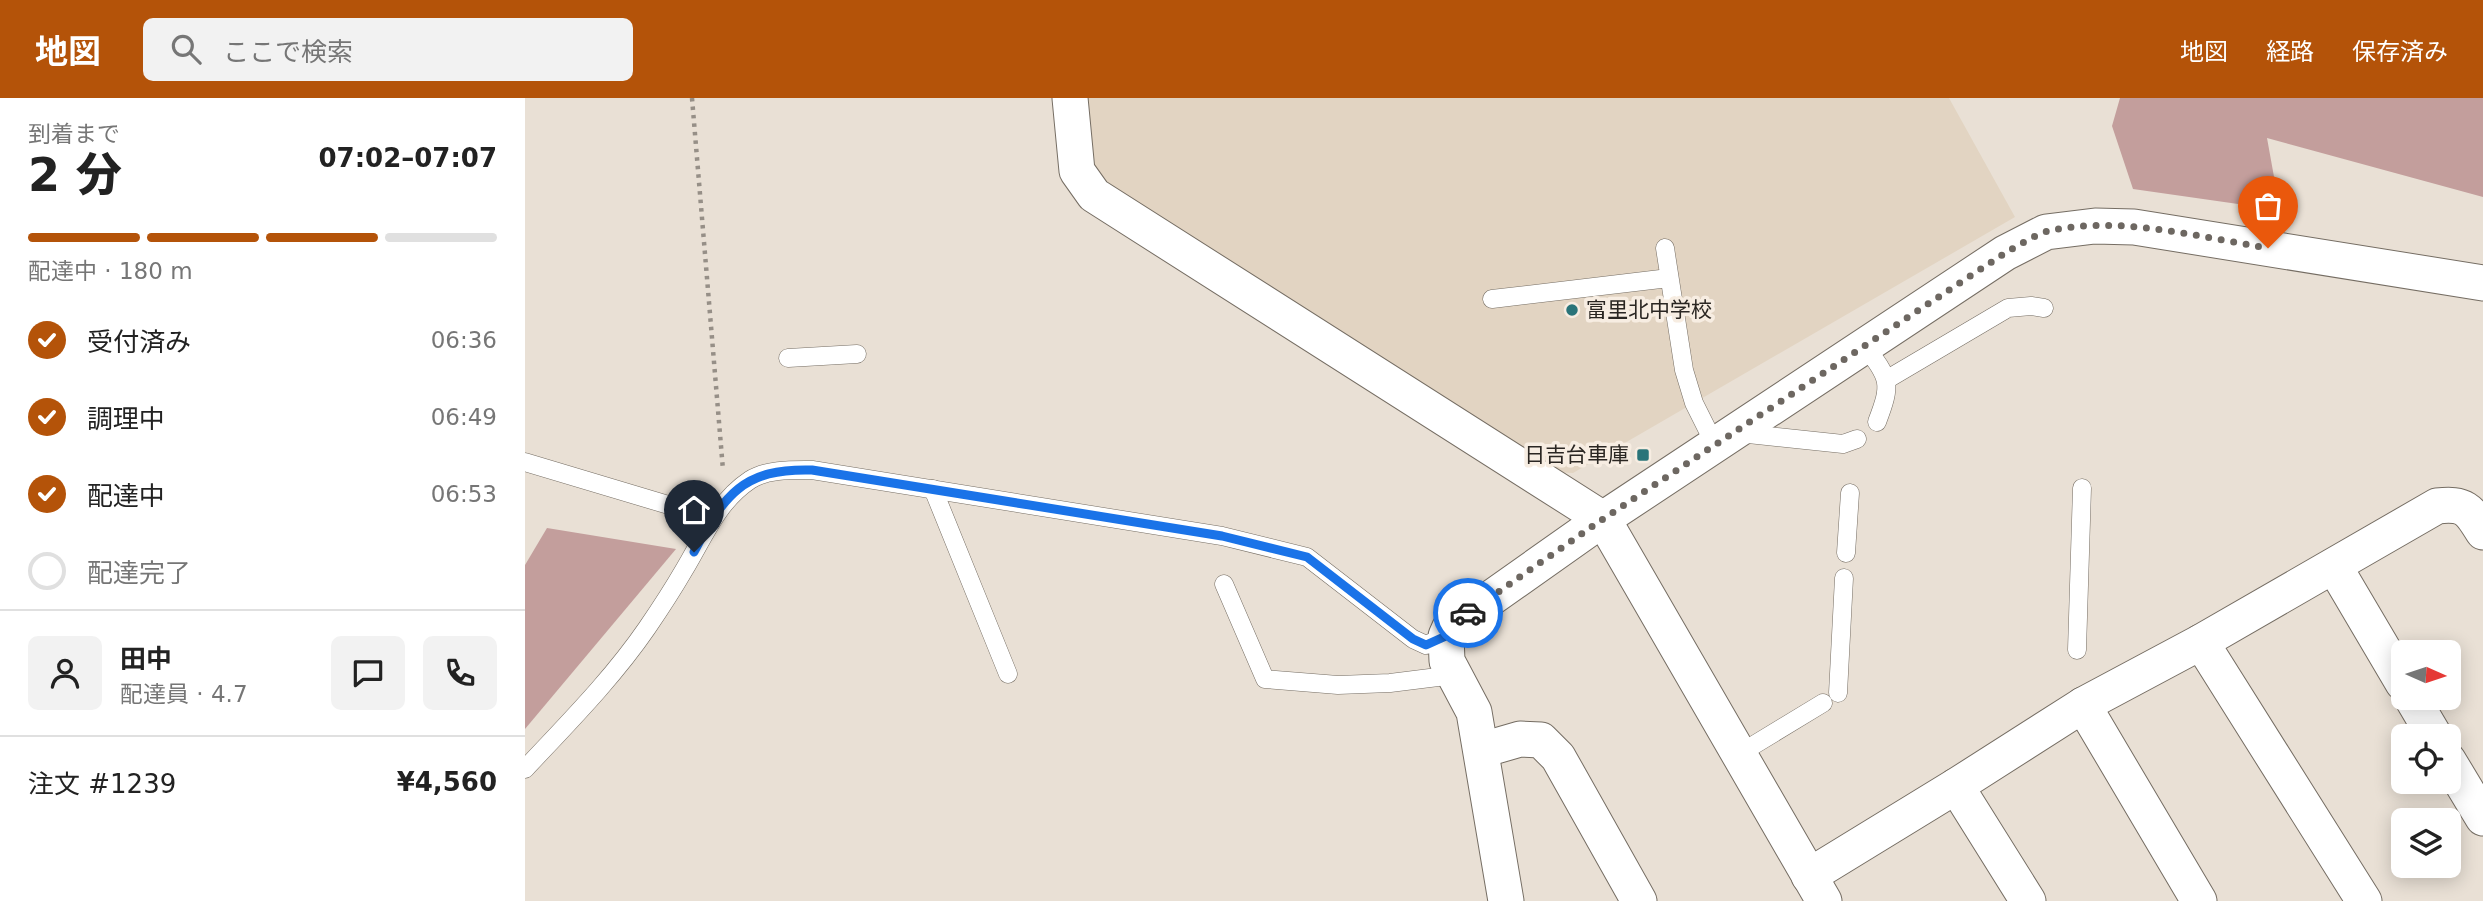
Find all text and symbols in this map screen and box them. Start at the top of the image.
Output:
search box [143,18,633,81]
icon: search [167,30,205,68]
text: 地図 [35,32,101,71]
text: ここで検索 [223,37,353,67]
text: 地図 [2180,38,2228,66]
text: 経路 [2266,38,2314,66]
text: 保存済み [2352,38,2448,66]
text: 到着まで [28,121,120,147]
text: 07:02–07:07 [318,143,497,173]
text: 2 分 [28,148,122,202]
pin [2238,176,2298,248]
icon: bag [2249,187,2287,225]
text: 配達中 · 180 m [28,258,193,284]
place label: 富里北中学校 [1586,298,1712,322]
marker: 富里北中学校 [1564,302,1580,318]
icon: check [28,321,66,359]
text: 受付済み [87,327,191,357]
text: 06:36 [431,327,497,353]
icon: check [28,398,66,436]
text: 調理中 [87,404,165,434]
text: 06:49 [431,404,497,430]
place label: 日吉台車庫 [1524,443,1629,467]
marker: 日吉台車庫 [1635,447,1651,463]
icon: check [28,475,66,513]
pin [664,480,724,552]
text: 配達中 [87,481,165,511]
text: 06:53 [431,481,497,507]
icon: home [675,491,713,529]
text: 配達完了 [87,558,191,588]
courier [1433,578,1503,648]
icon: car [1449,594,1487,632]
button: person [28,636,102,710]
button: chat [331,636,405,710]
button: phone [423,636,497,710]
north arrow [2391,640,2461,710]
map controls [2391,640,2461,878]
text: 田中 [120,644,172,674]
text: 配達員 · 4.7 [120,681,248,707]
button: locate [2391,724,2461,794]
text: ¥4,560 [397,767,497,797]
text: 注文 #1239 [28,769,176,799]
button: layers [2391,808,2461,878]

